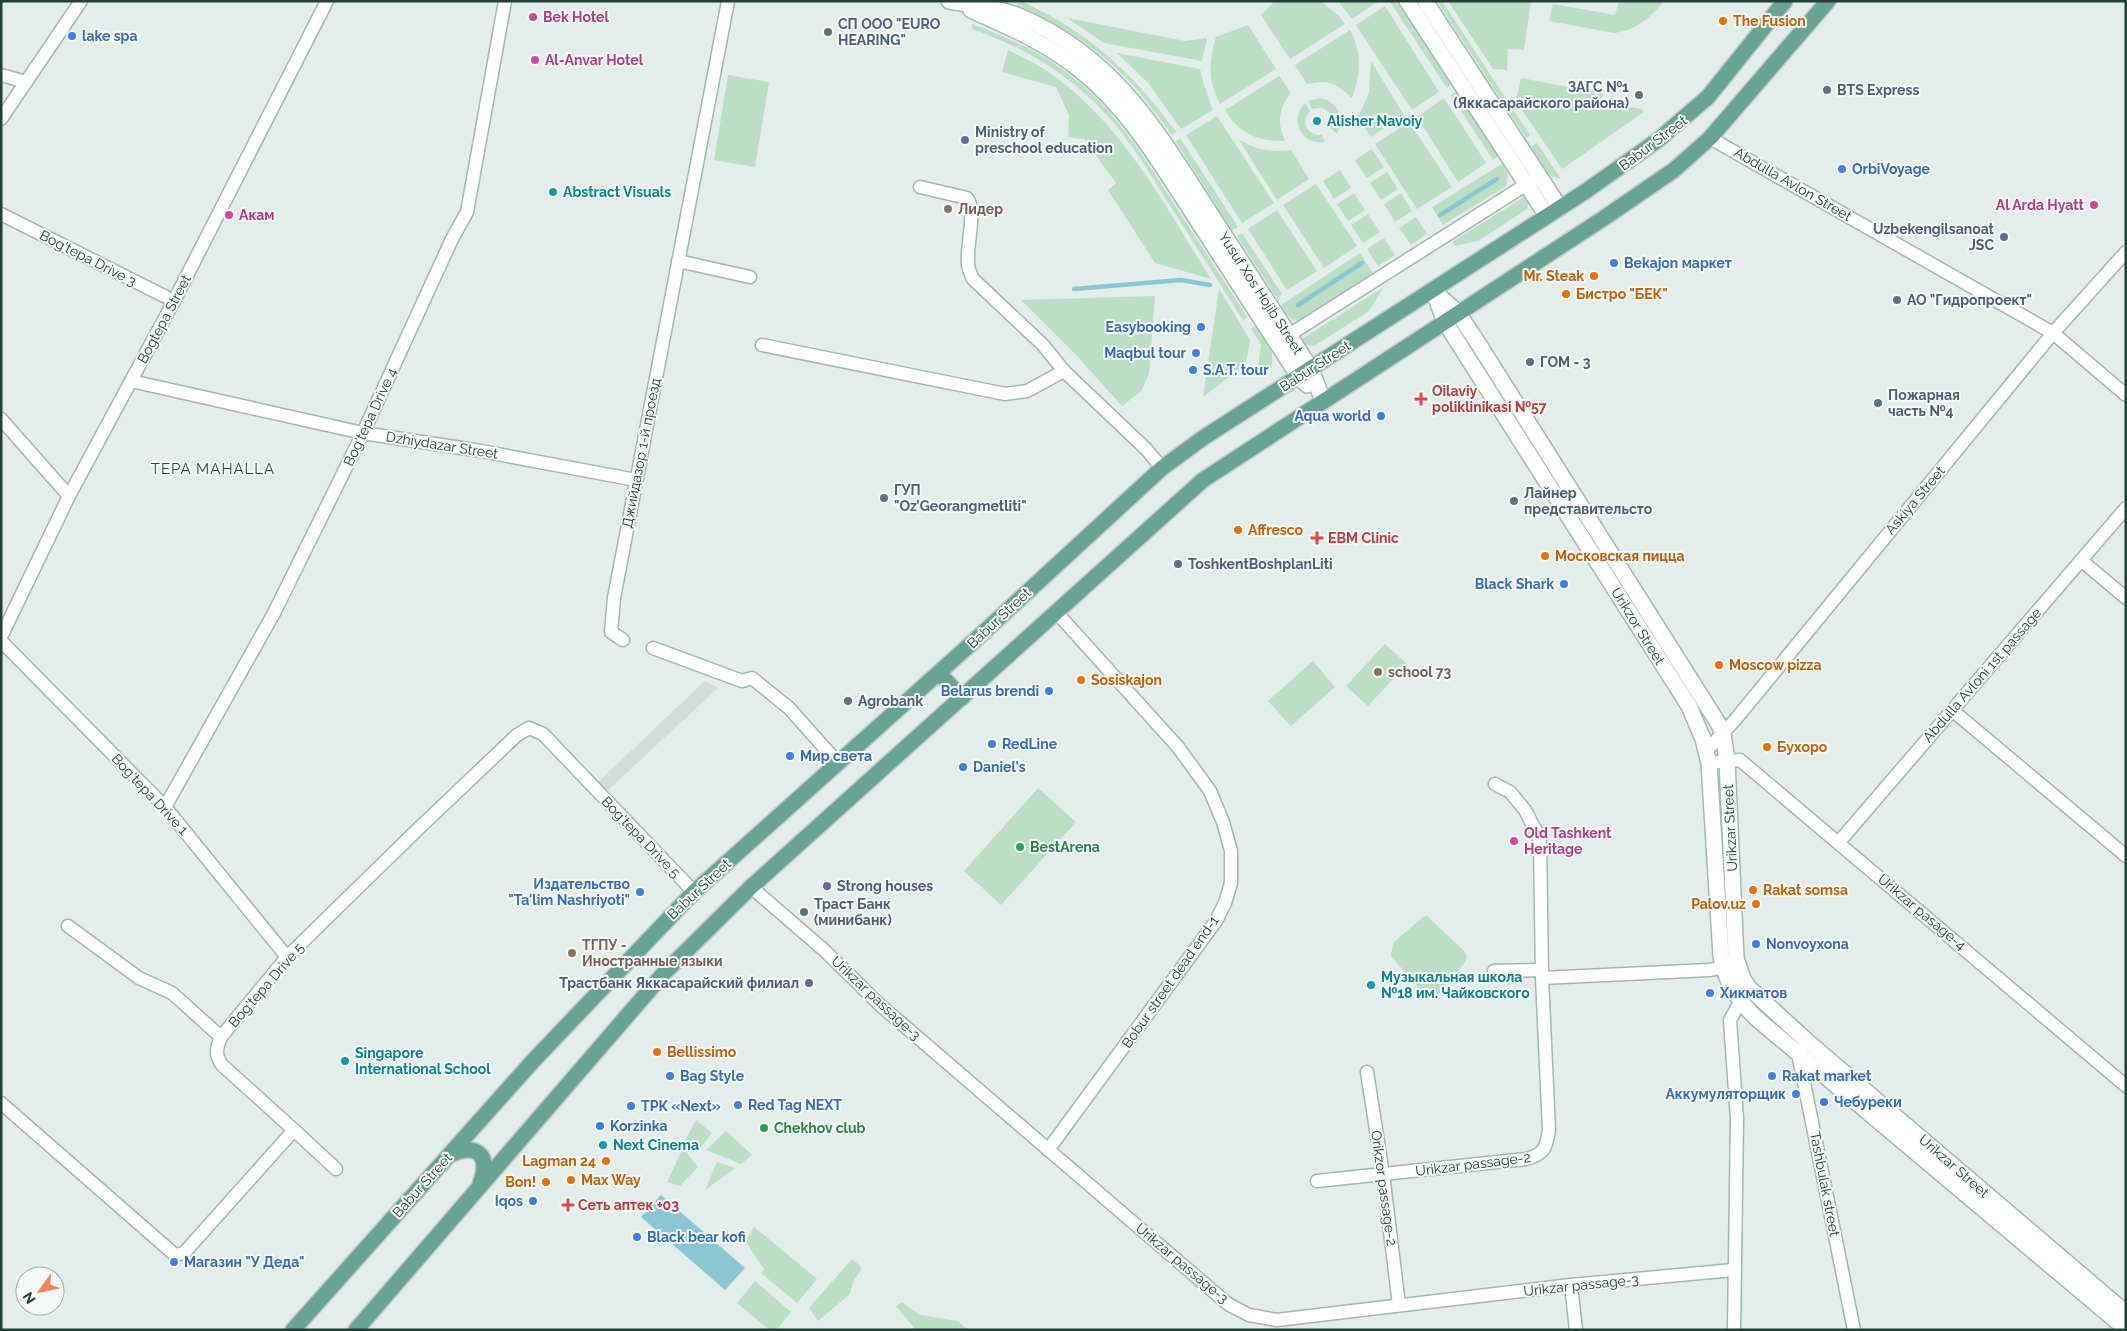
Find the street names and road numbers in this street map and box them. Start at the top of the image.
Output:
street label: Babur Street [1616,112,1690,174]
street label: Abdulla Avlon Street [1732,144,1855,224]
street label: Bog'tepa Drive 3 [37,227,139,289]
street label: Yusuf Xos Hojib Street [1216,229,1307,357]
street label: Bogtepa Street [134,272,194,366]
street label: Babur Street [1277,337,1354,395]
street label: Bog'tepa Drive 4 [340,365,400,469]
street label: Джийдазор 1-й проезд [619,377,663,529]
street label: Dzhiydazar Street [385,428,499,462]
street label: Askiya Street [1882,462,1948,537]
street label: Babur Street [964,584,1034,651]
street label: Urikzor Street [1608,584,1668,668]
street label: Abdulla Avloni 1st passage [1919,605,2045,745]
street label: Bog'tepa Drive 1 [108,750,192,838]
street label: Urikzar Street [1720,784,1740,872]
street label: Bog'tepa Drive 5 [598,793,684,881]
street label: Babur Street [664,855,734,922]
street label: Urikzar pasage-4 [1875,871,1969,954]
street label: Bobur street dead end-1 [1118,913,1222,1051]
street label: Bog'tepa Drive 5 [225,939,307,1030]
street label: Urikzar passage-3 [828,953,924,1043]
street label: Orikzor passage-2 [1368,1129,1400,1247]
street label: Tashbulak street [1807,1130,1843,1238]
street label: Urikzar Street [1916,1131,1992,1201]
street label: Babur Street [389,1149,455,1220]
street label: Urikzar passage-2 [1414,1149,1532,1179]
street label: Urikzar passage-3 [1133,1220,1231,1306]
street label: Urikzar passage-3 [1523,1271,1639,1299]

